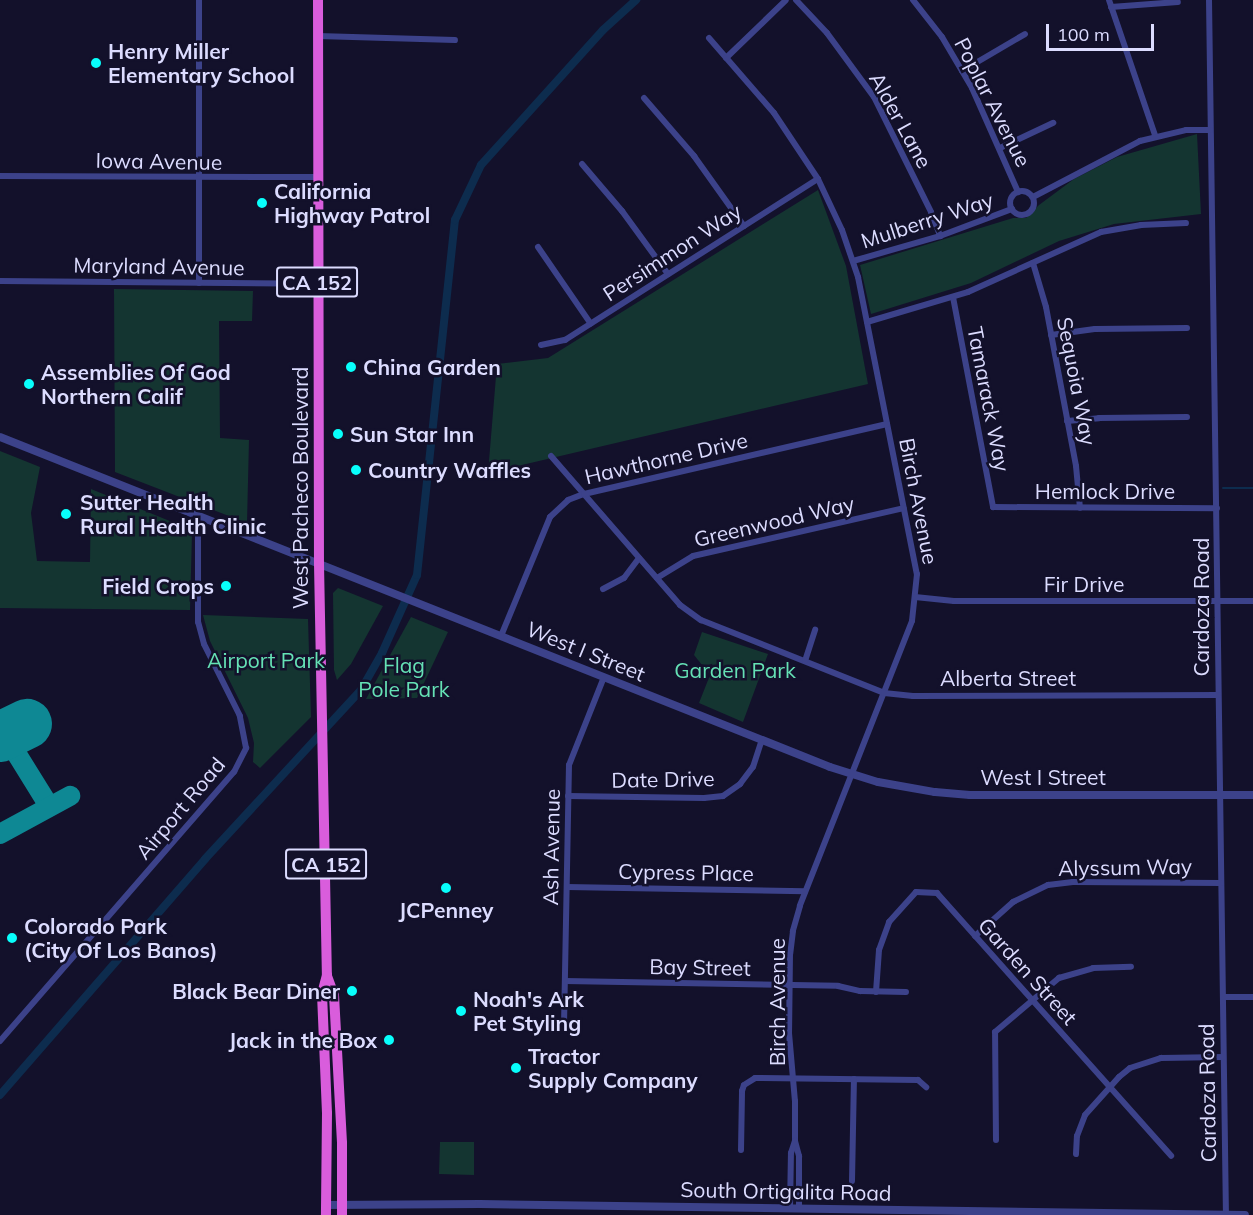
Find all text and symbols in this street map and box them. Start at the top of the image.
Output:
scale bar [1049,12,1157,50]
text: 100 m [1057,23,1110,46]
street label: Poplar Avenue [950,33,1036,171]
place label: Henry Miller Elementary School [108,38,295,88]
marker: Henry Miller Elementary School [89,56,103,70]
street label: Alder Lane [864,68,938,172]
street label: Iowa Avenue [96,147,222,175]
place label: California Highway Patrol [274,178,430,228]
street label: Mulberry Way [858,187,996,253]
marker: California Highway Patrol [255,196,269,210]
street label: Persimmon Way [598,198,746,306]
street label: Maryland Avenue [73,252,245,280]
road number: CA 152 [275,265,359,299]
street label: Sequoia Way [1052,315,1102,447]
street label: Tamarack Way [963,324,1015,474]
place label: China Garden [363,354,501,380]
place label: Assemblies Of God Northern Calif [41,359,231,409]
marker: China Garden [344,360,358,374]
street label: West Pacheco Boulevard [287,367,313,609]
marker: Assemblies Of God Northern Calif [22,377,36,391]
place label: Sun Star Inn [350,421,474,447]
marker: Sun Star Inn [331,427,345,441]
street label: Hawthorne Drive [582,427,750,489]
street label: Birch Avenue [894,436,944,566]
place label: Country Waffles [368,457,531,483]
marker: Country Waffles [349,463,363,477]
street label: Hemlock Drive [1035,478,1175,504]
place label: Sutter Health Rural Health Clinic [80,489,266,539]
street label: Greenwood Way [691,490,857,552]
marker: Sutter Health Rural Health Clinic [57,505,75,523]
street label: Cardoza Road [1188,538,1214,676]
street label: Fir Drive [1044,571,1124,597]
place label: Field Crops [102,573,214,599]
marker: Field Crops [219,579,233,593]
street label: West I Street [523,616,649,686]
park label: Airport Park [207,647,325,673]
park label: Flag Pole Park [358,652,450,702]
park label: Garden Park [674,657,796,683]
street label: Alberta Street [940,665,1076,691]
street label: Airport Road [130,752,230,864]
street label: West I Street [980,764,1106,790]
street label: Date Drive [611,766,715,792]
street label: Ash Avenue [537,788,565,906]
road number: CA 152 [284,847,368,881]
street label: Alyssum Way [1058,853,1192,881]
street label: Cypress Place [618,858,754,886]
marker: JCPenney [439,881,453,895]
place label: JCPenney [398,897,494,923]
street label: Garden Street [973,912,1083,1030]
place label: Colorado Park (City Of Los Banos) [24,913,217,963]
marker: Colorado Park (City Of Los Banos) [5,931,19,945]
street label: Birch Avenue [764,938,790,1066]
street label: Bay Street [649,954,751,980]
place label: Black Bear Diner [172,978,340,1004]
marker: Black Bear Diner [345,984,359,998]
place label: Noah's Ark Pet Styling [473,986,584,1036]
marker: Noah's Ark Pet Styling [454,1004,468,1018]
street label: Cardoza Road [1193,1023,1221,1163]
place label: Jack in the Box [228,1027,377,1053]
marker: Jack in the Box [382,1033,396,1047]
place label: Tractor Supply Company [528,1043,698,1093]
marker: Tractor Supply Company [509,1061,523,1075]
street label: South Ortigalita Road [680,1177,892,1205]

